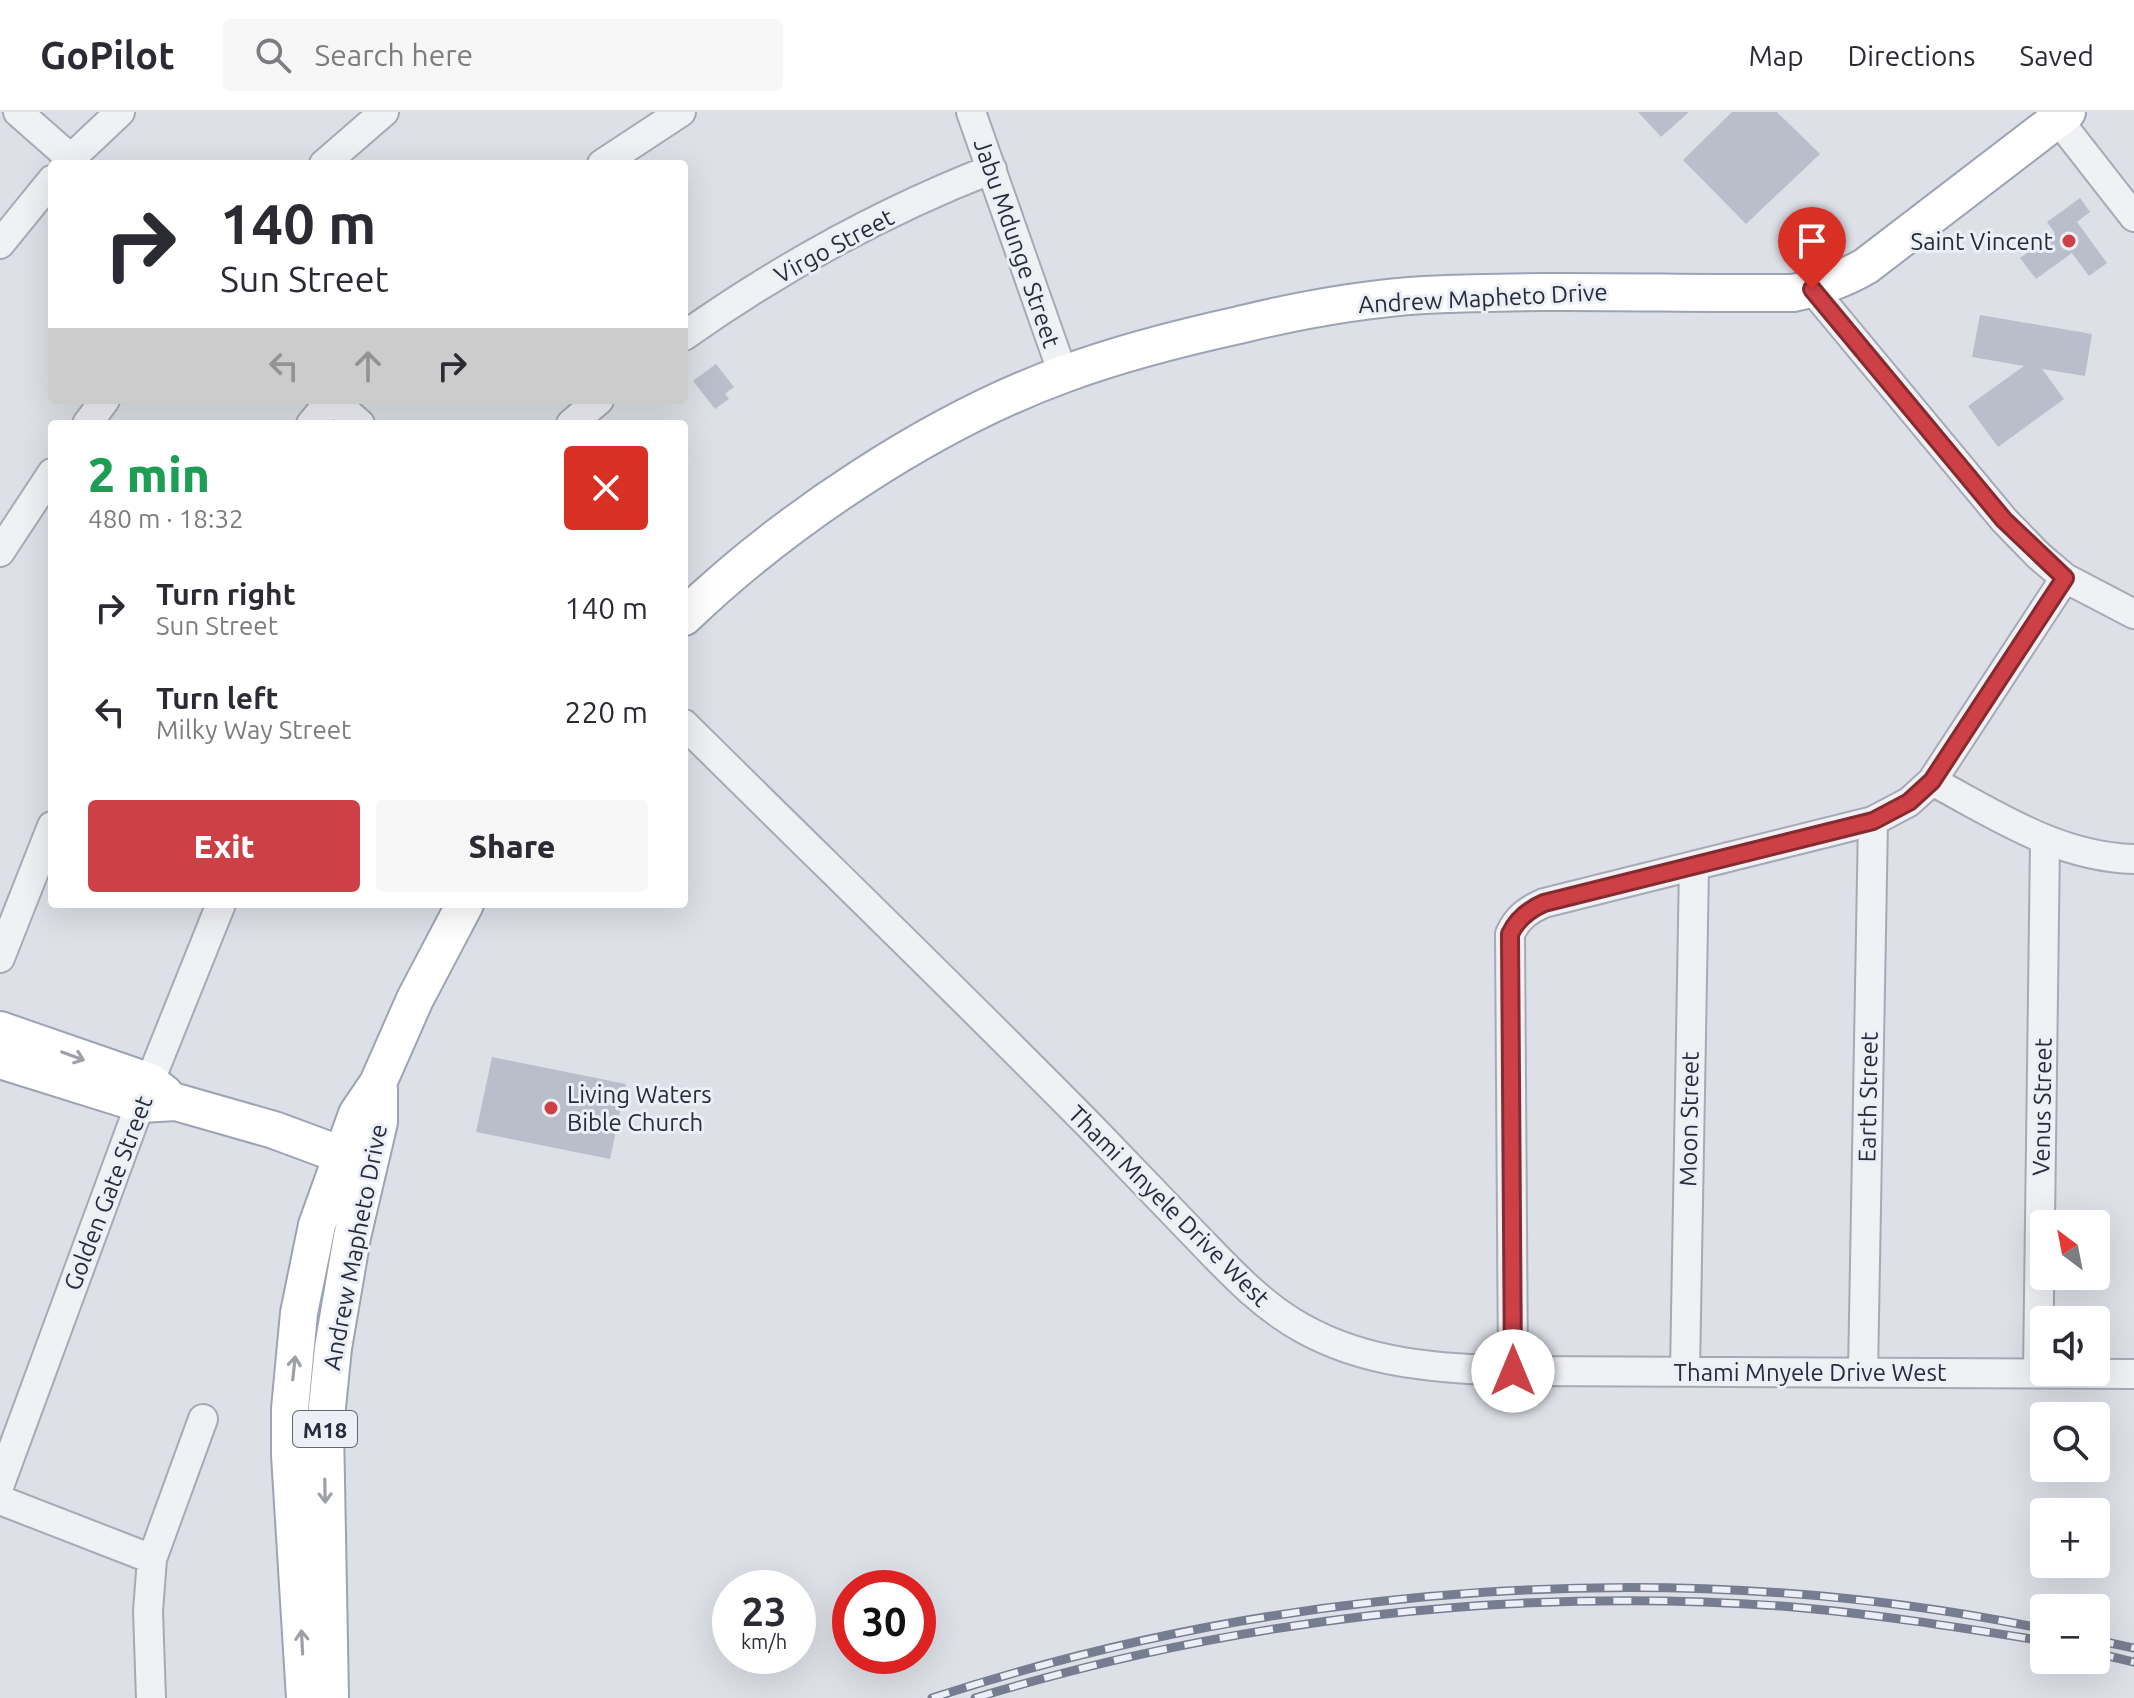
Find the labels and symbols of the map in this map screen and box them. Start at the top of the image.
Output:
street label: Jabu Mdunge Street [969,135,1066,352]
street label: Virgo Street [770,203,899,289]
pin [1778,207,1846,289]
place label: Saint Vincent [1911,228,2054,255]
marker: Saint Vincent [2060,232,2078,250]
street label: Andrew Mapheto Drive [1358,278,1608,318]
street label: Earth Street [1853,1031,1883,1162]
street label: Venus Street [2027,1037,2057,1176]
one-way arrow [61,1050,85,1064]
street label: Moon Street [1674,1051,1704,1187]
place label: Living Waters Bible Church [567,1081,712,1136]
street label: Golden Gate Street [58,1091,158,1294]
marker: Living Waters Bible Church [542,1099,560,1117]
street label: Thami Mnyele Drive West [1063,1100,1275,1312]
street label: Andrew Mapheto Drive [318,1122,392,1372]
north arrow [2030,1210,2110,1290]
position arrow [1471,1329,1555,1413]
one-way arrow [286,1355,301,1382]
street label: Thami Mnyele Drive West [1674,1359,1947,1386]
road number: M18 [293,1411,357,1447]
one-way arrow [317,1477,333,1504]
speed limit sign: 30 [832,1570,936,1674]
one-way arrow [294,1629,309,1656]

